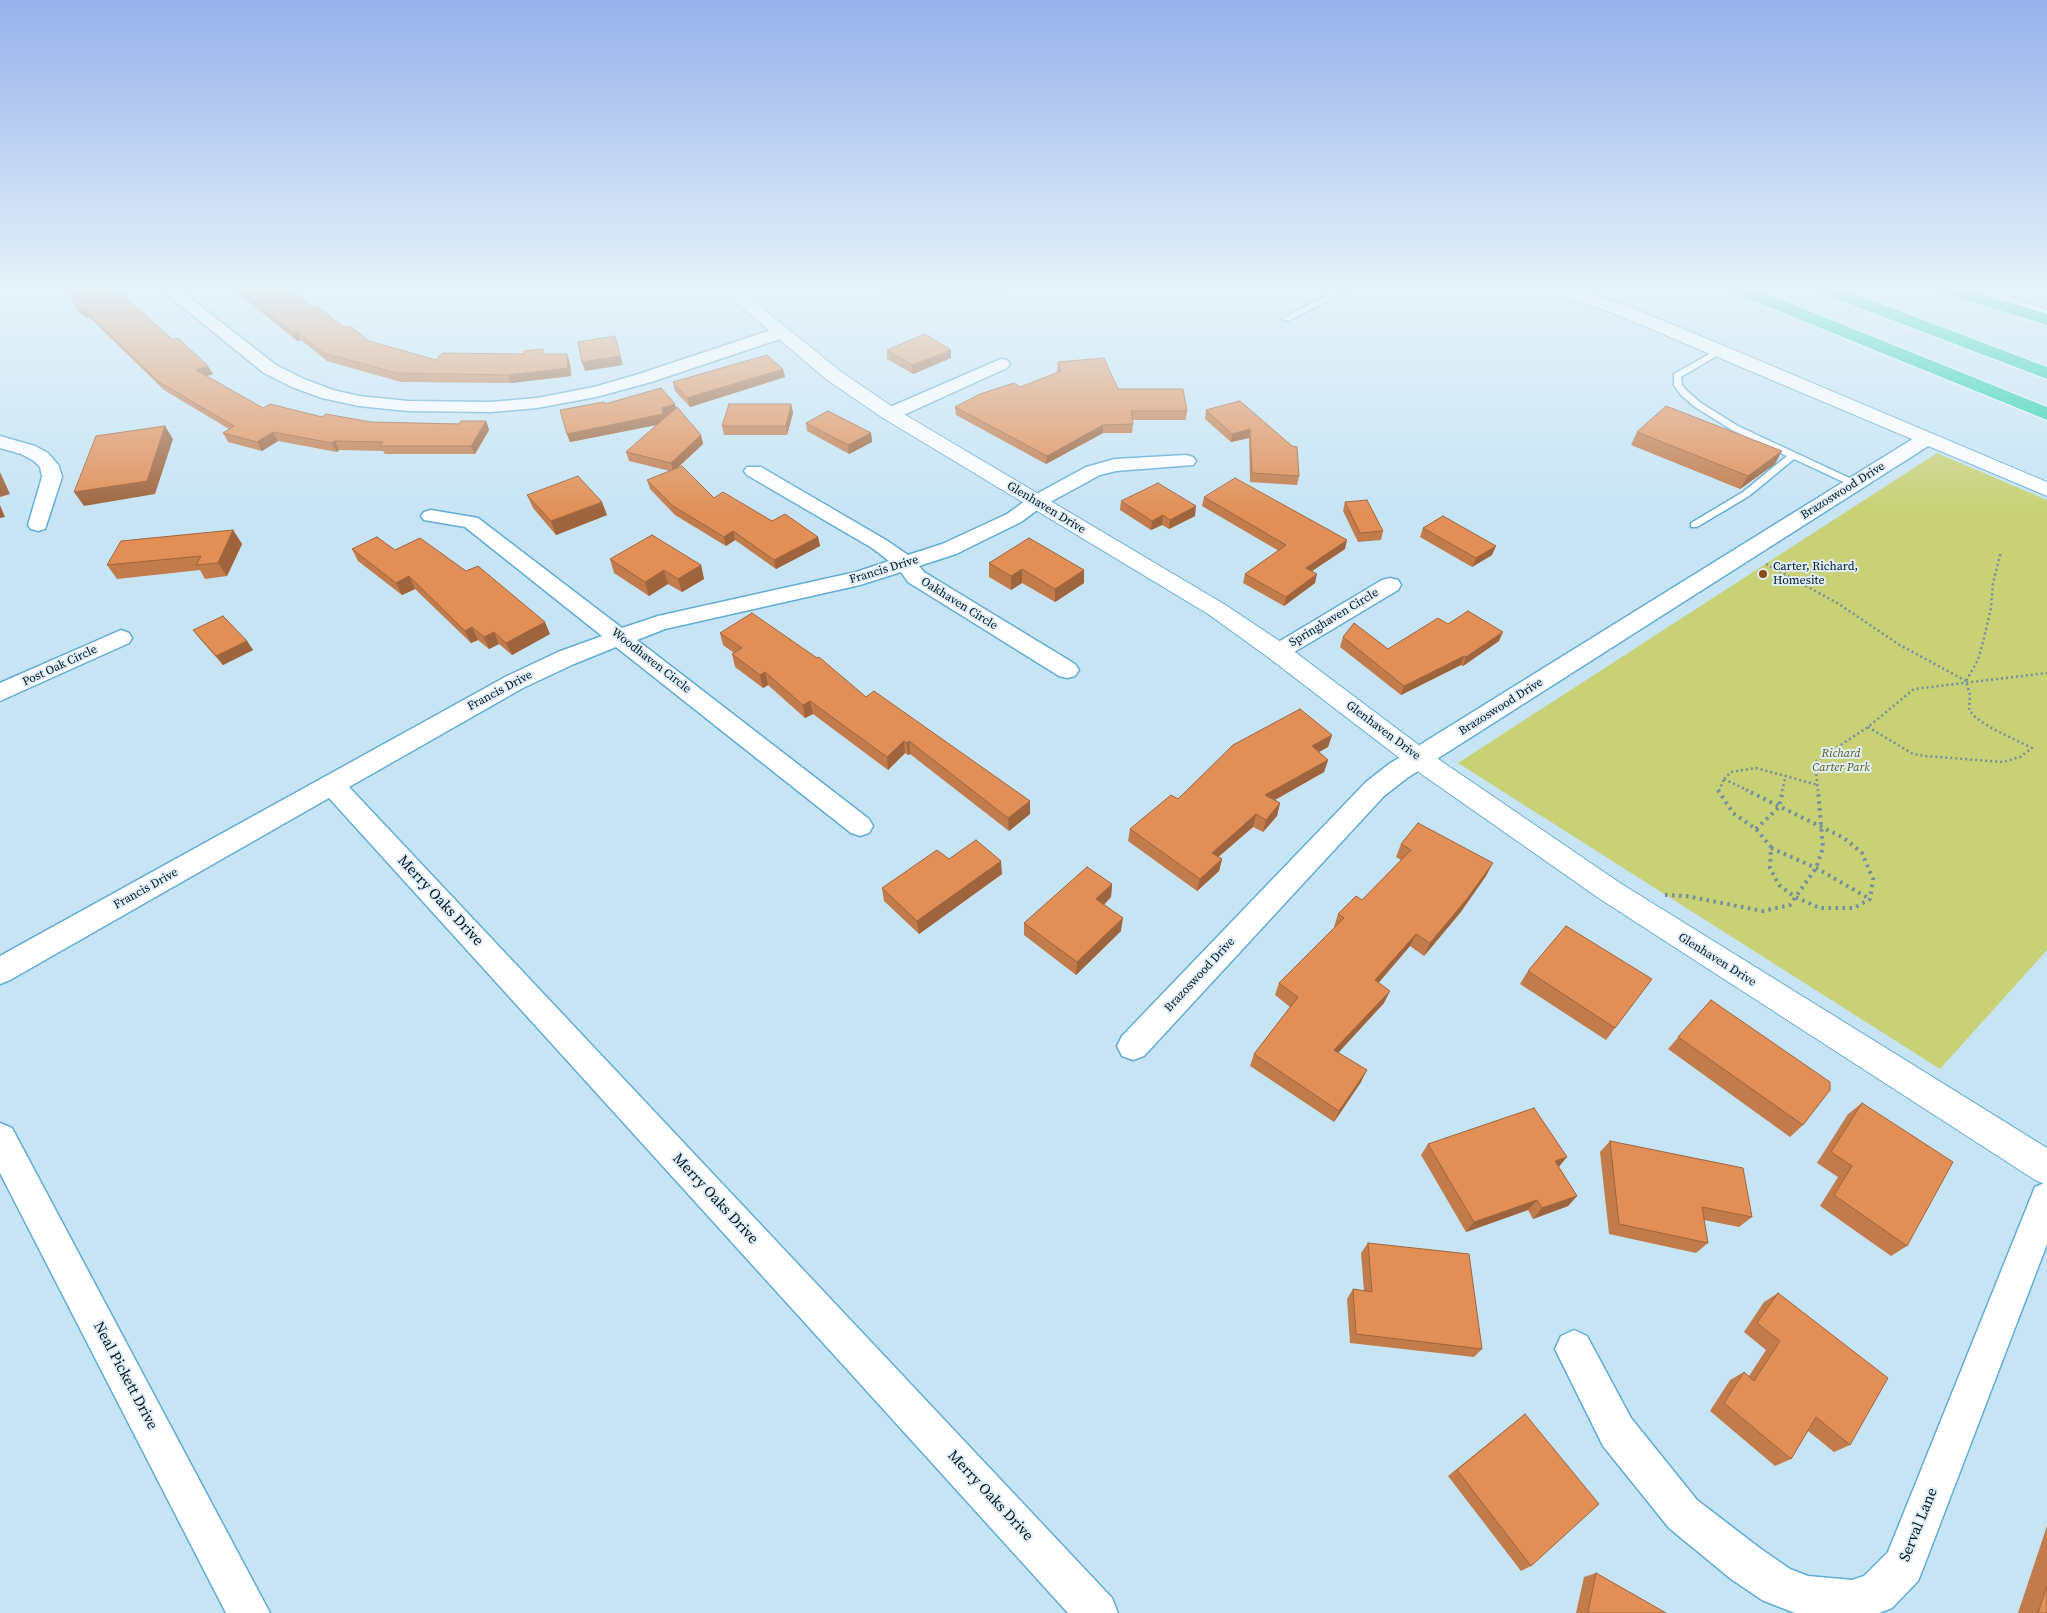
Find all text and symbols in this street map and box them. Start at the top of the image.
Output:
street label: Brazoswood Drive [1798,459,1888,523]
street label: Glenhaven Drive [1004,479,1088,537]
street label: Francis Drive [848,553,920,587]
place label: Carter, Richard, Homesite [1773,560,1858,588]
marker: Carter, Richard, Homesite [1757,568,1769,580]
street label: Oakhaven Circle [918,575,1000,633]
street label: Springhaven Circle [1287,586,1381,650]
street label: Woodhaven Circle [608,625,694,697]
street label: Post Oak Circle [20,642,100,690]
street label: Francis Drive [465,668,535,714]
street label: Brazoswood Drive [1456,675,1546,739]
street label: Glenhaven Drive [1343,698,1423,764]
park label: Richard Carter Park [1812,747,1870,775]
street label: Merry Oaks Drive [393,852,487,950]
street label: Francis Drive [111,865,181,913]
street label: Glenhaven Drive [1675,930,1759,990]
street label: Brazoswood Drive [1162,935,1238,1015]
street label: Merry Oaks Drive [668,1150,762,1248]
street label: Neal Pickett Drive [89,1319,161,1433]
street label: Merry Oaks Drive [943,1447,1037,1545]
street label: Serval Lane [1896,1485,1942,1565]

